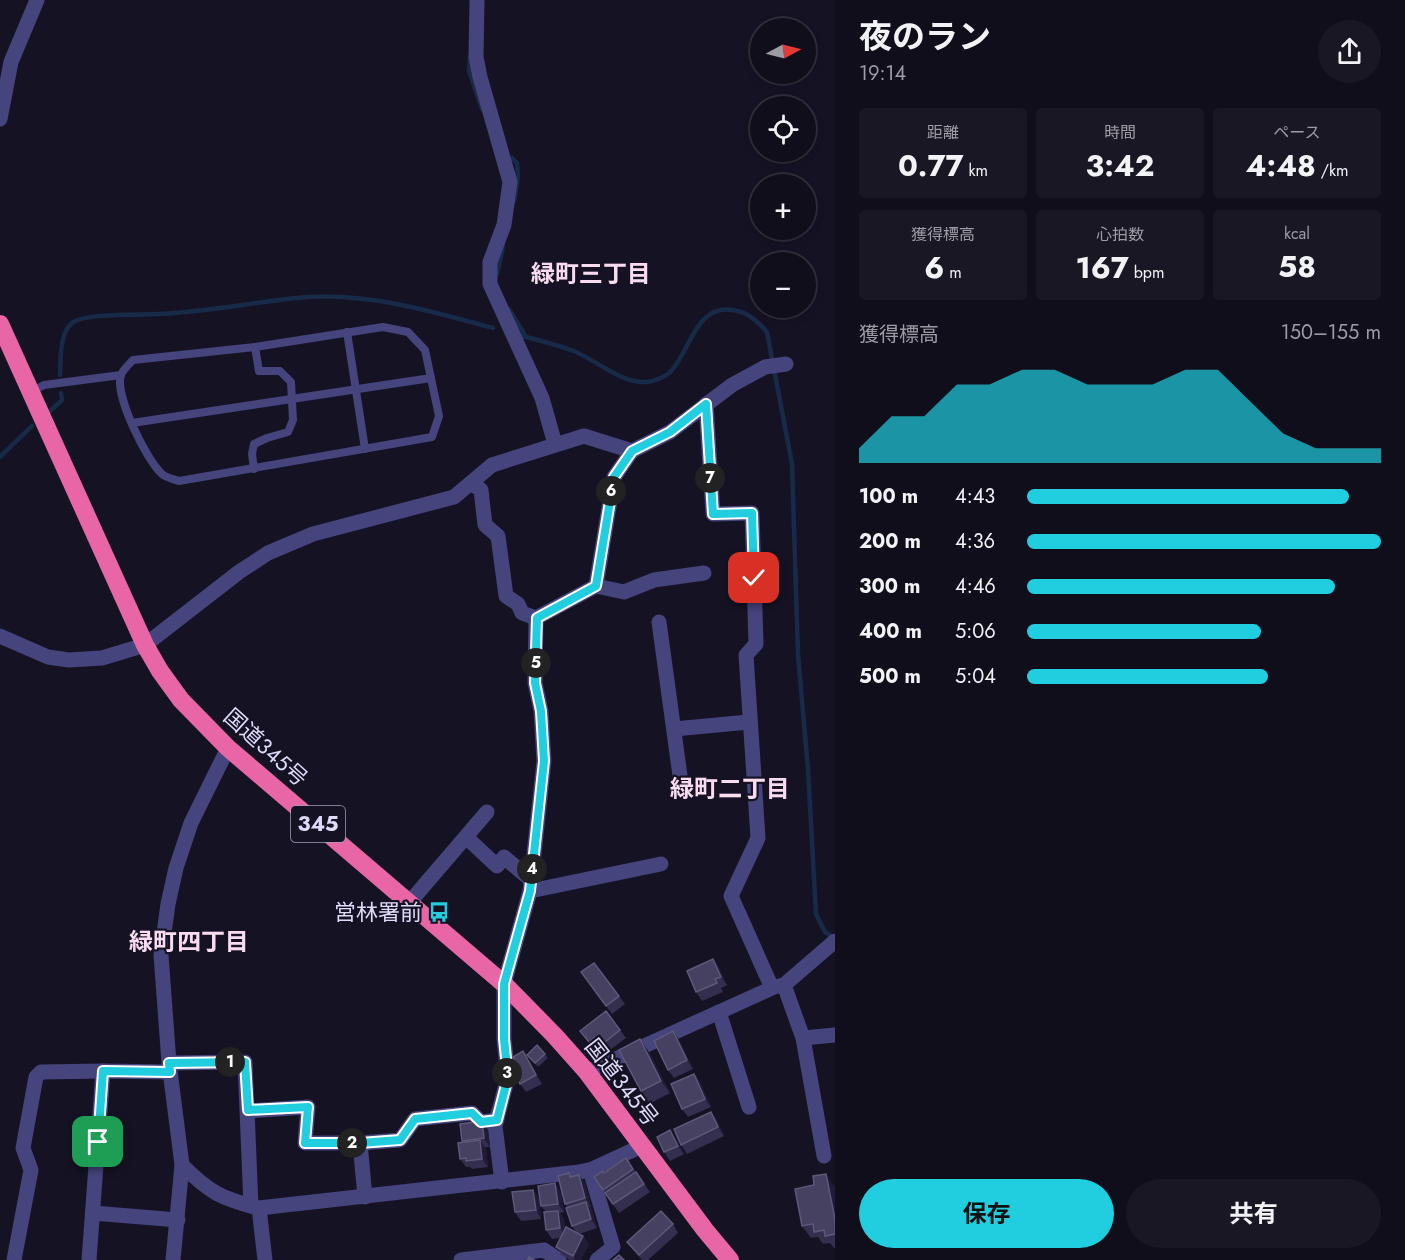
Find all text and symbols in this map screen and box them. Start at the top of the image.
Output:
text: 夜のラン [859,13,991,60]
north arrow [750,18,816,84]
map controls [750,18,816,318]
button: share [1318,20,1381,83]
text: 19:14 [859,59,906,88]
button: locate [750,96,816,162]
text: 距離 [927,121,959,144]
text: 時間 [1104,121,1136,144]
text: ペース [1273,121,1321,144]
text: 0.77 [898,144,964,187]
text: 3:42 [1086,144,1154,187]
text: 4:48 [1246,144,1316,187]
text: km [964,159,988,182]
text: /km [1316,159,1348,182]
button: + [750,174,816,240]
text: kcal [1284,222,1310,245]
text: 獲得標高 [911,223,975,246]
text: 心拍数 [1096,223,1144,246]
text: 58 [1278,245,1316,288]
text: 6 [924,246,944,289]
text: 167 [1076,246,1129,289]
button: − [750,252,816,318]
district label: 緑町三丁目 [531,256,651,291]
text: m [944,261,962,284]
text: bpm [1129,261,1164,284]
text: 150–155 m [1281,318,1381,347]
text: 獲得標高 [859,320,939,349]
pin: 7 [695,463,725,493]
text: 7 [705,466,715,489]
pin: 6 [596,476,626,506]
text: 6 [606,479,616,502]
text: 100 m [859,482,918,511]
text: 4:43 [955,482,995,511]
text: 200 m [859,527,921,556]
text: 4:36 [955,527,995,556]
pin [728,552,779,603]
icon: check [737,561,770,594]
text: 300 m [859,572,920,601]
text: 4:46 [955,572,996,601]
text: 400 m [859,617,922,646]
text: 5:06 [955,617,996,646]
pin: 5 [521,648,551,678]
text: 5 [531,651,541,674]
text: 500 m [859,662,921,691]
text: 5:04 [955,662,996,691]
street label: 国道345号 [217,701,315,793]
district label: 緑町二丁目 [670,771,790,806]
road number: 345 [291,806,345,842]
pin: 4 [517,854,547,884]
text: 4 [526,857,538,880]
place label: 営林署前 [334,896,422,928]
bus stop icon: 営林署前 [427,900,451,924]
district label: 緑町四丁目 [129,924,249,959]
street label: 国道345号 [578,1031,666,1133]
pin: 1 [215,1047,245,1077]
text: 1 [226,1050,234,1073]
pin: 3 [492,1058,522,1088]
text: 3 [502,1061,512,1084]
pin [72,1116,123,1167]
icon: arrive [81,1125,114,1158]
pin: 2 [337,1128,367,1158]
text: 2 [347,1131,357,1154]
button: 保存 [859,1179,1114,1248]
button: 共有 [1126,1179,1381,1248]

